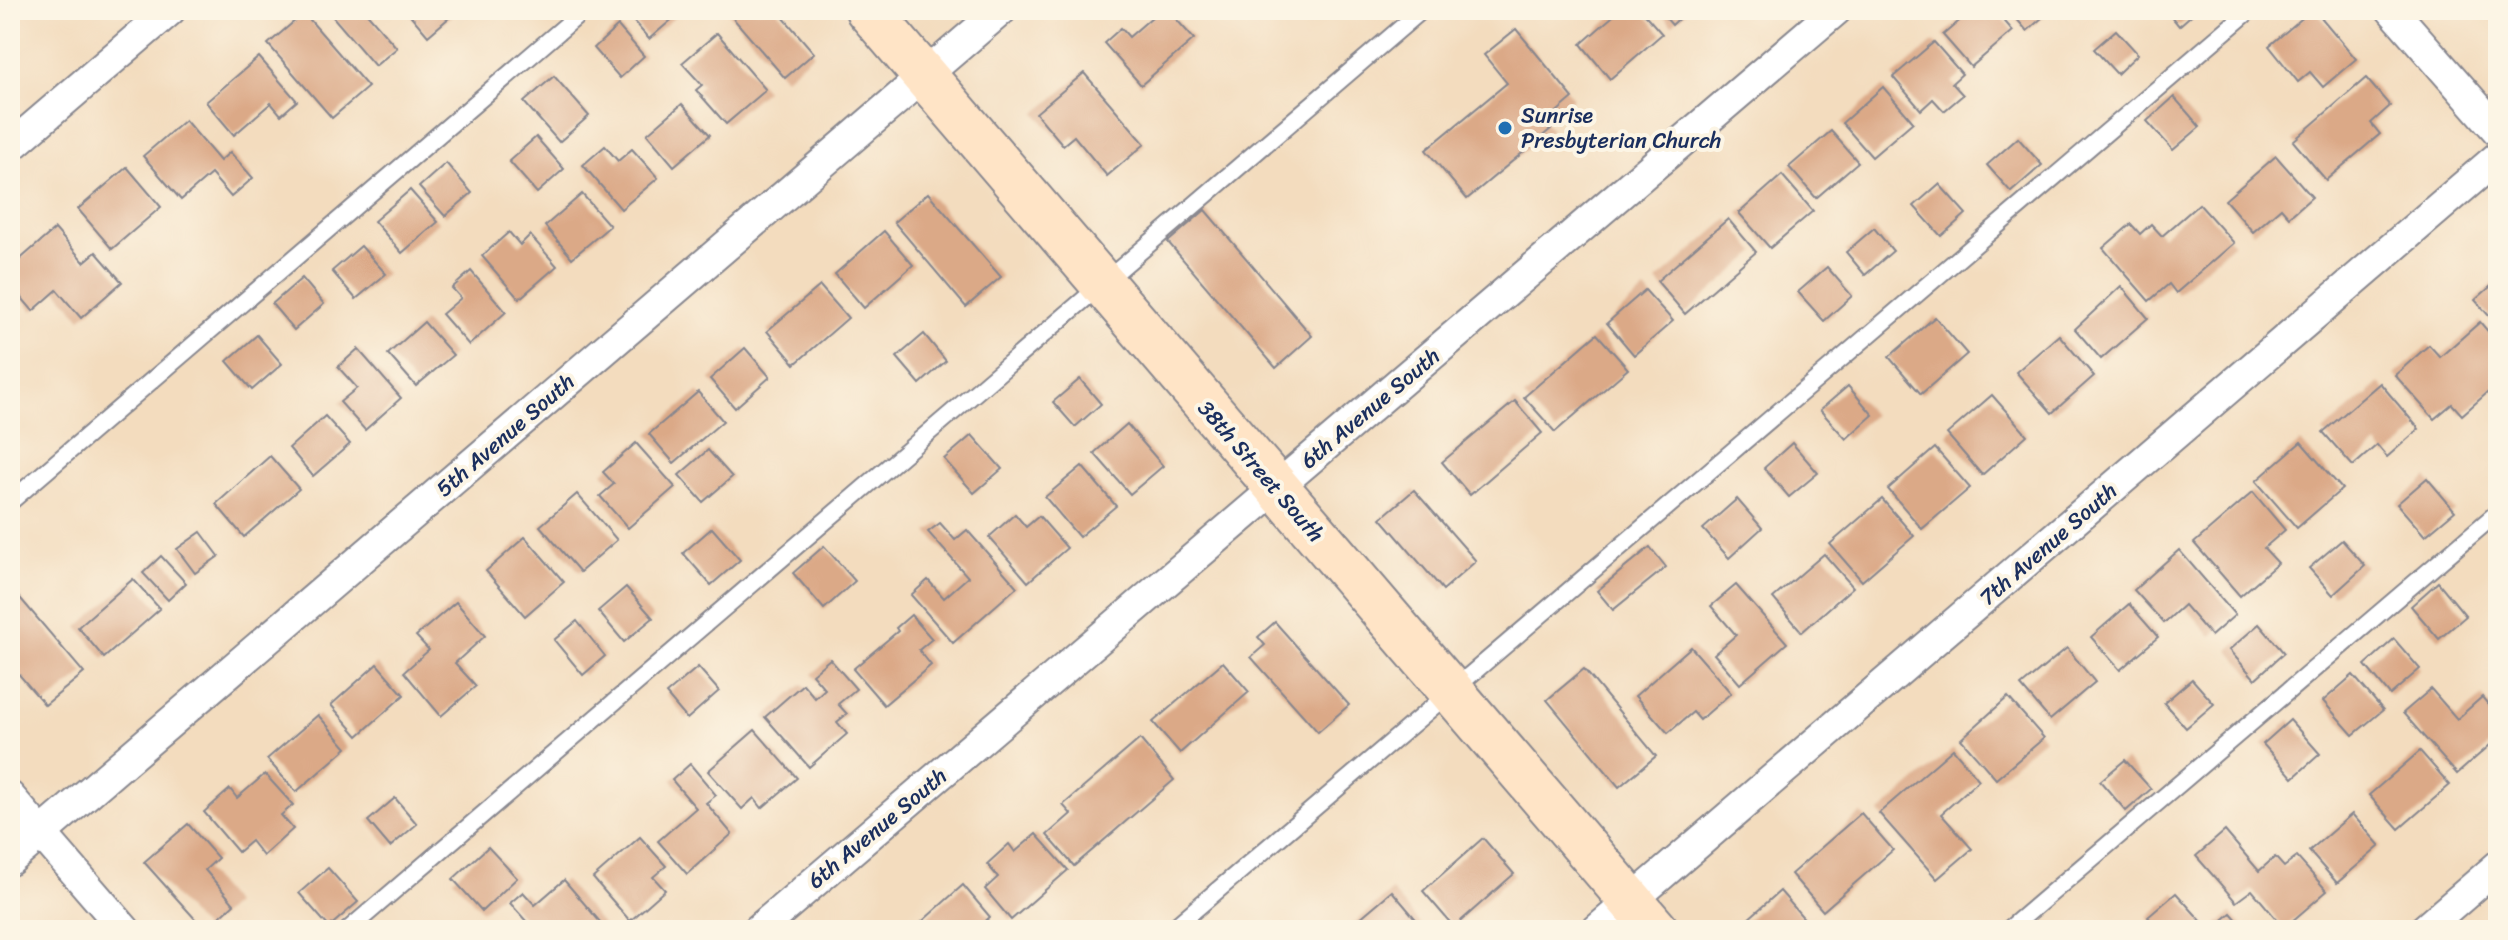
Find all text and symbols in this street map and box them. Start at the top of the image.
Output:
place label: Sunrise Presbyterian Church [1521,96,1721,160]
marker: Sunrise Presbyterian Church [1496,119,1514,137]
street label: 6th Avenue South [1291,337,1449,479]
street label: 5th Avenue South [426,363,584,507]
street label: 38th Street South [1188,391,1334,551]
street label: 7th Avenue South [1970,472,2126,616]
street label: 6th Avenue South [798,757,956,899]

